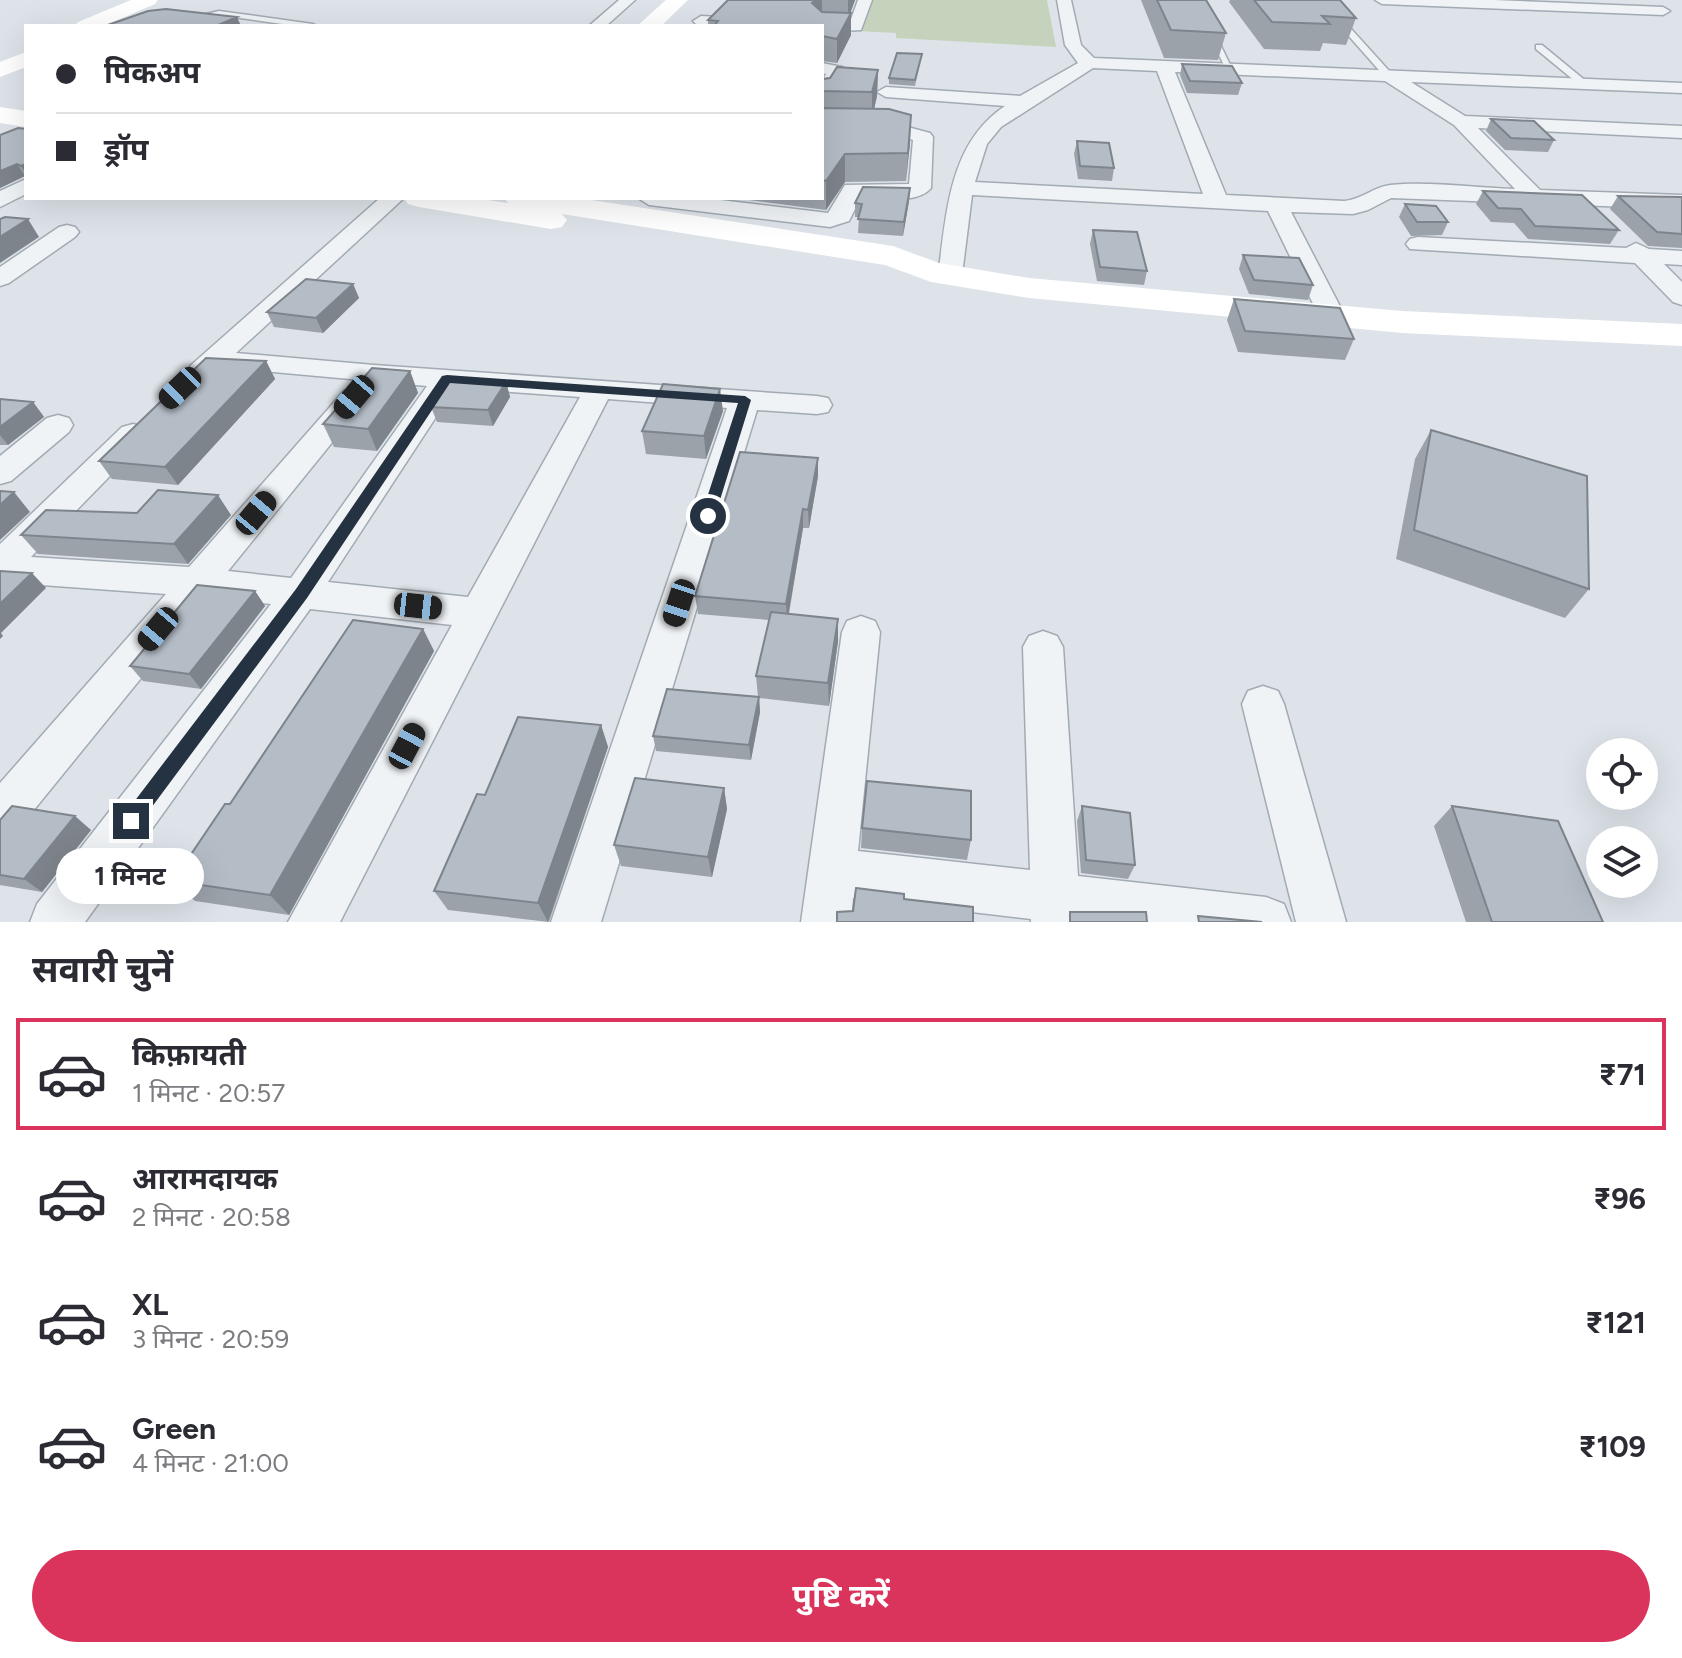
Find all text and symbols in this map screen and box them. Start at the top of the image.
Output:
text: पिकअप [104,54,200,91]
text: ड्रॉप [104,131,148,168]
car [154,363,206,413]
car [329,371,379,423]
car [231,487,281,539]
route start [690,498,726,534]
car [660,576,698,630]
car [393,592,443,620]
car [133,603,183,655]
car [385,719,429,773]
map controls [1586,738,1658,898]
button: locate [1586,738,1658,810]
route end [113,803,149,839]
button: layers [1586,826,1658,898]
callout: 1 मिनट [57,849,205,905]
text: 1 मिनट [94,860,166,892]
text: सवारी चुनें [32,948,173,991]
text: किफ़ायती [132,1036,246,1073]
icon: car [36,1038,108,1110]
text: ₹71 [1599,1056,1646,1093]
text: 1 मिनट · 20:57 [132,1077,285,1109]
text: आरामदायक [132,1160,278,1197]
icon: car [36,1162,108,1234]
text: ₹96 [1593,1180,1646,1217]
text: 2 मिनट · 20:58 [132,1201,291,1233]
icon: car [36,1286,108,1358]
text: XL [132,1286,168,1323]
text: ₹121 [1585,1304,1646,1341]
text: 3 मिनट · 20:59 [132,1323,289,1355]
icon: car [36,1410,108,1482]
text: Green [132,1410,216,1447]
text: ₹109 [1579,1428,1646,1465]
text: 4 मिनट · 21:00 [132,1447,289,1479]
button: पुष्टि करें [32,1550,1650,1642]

